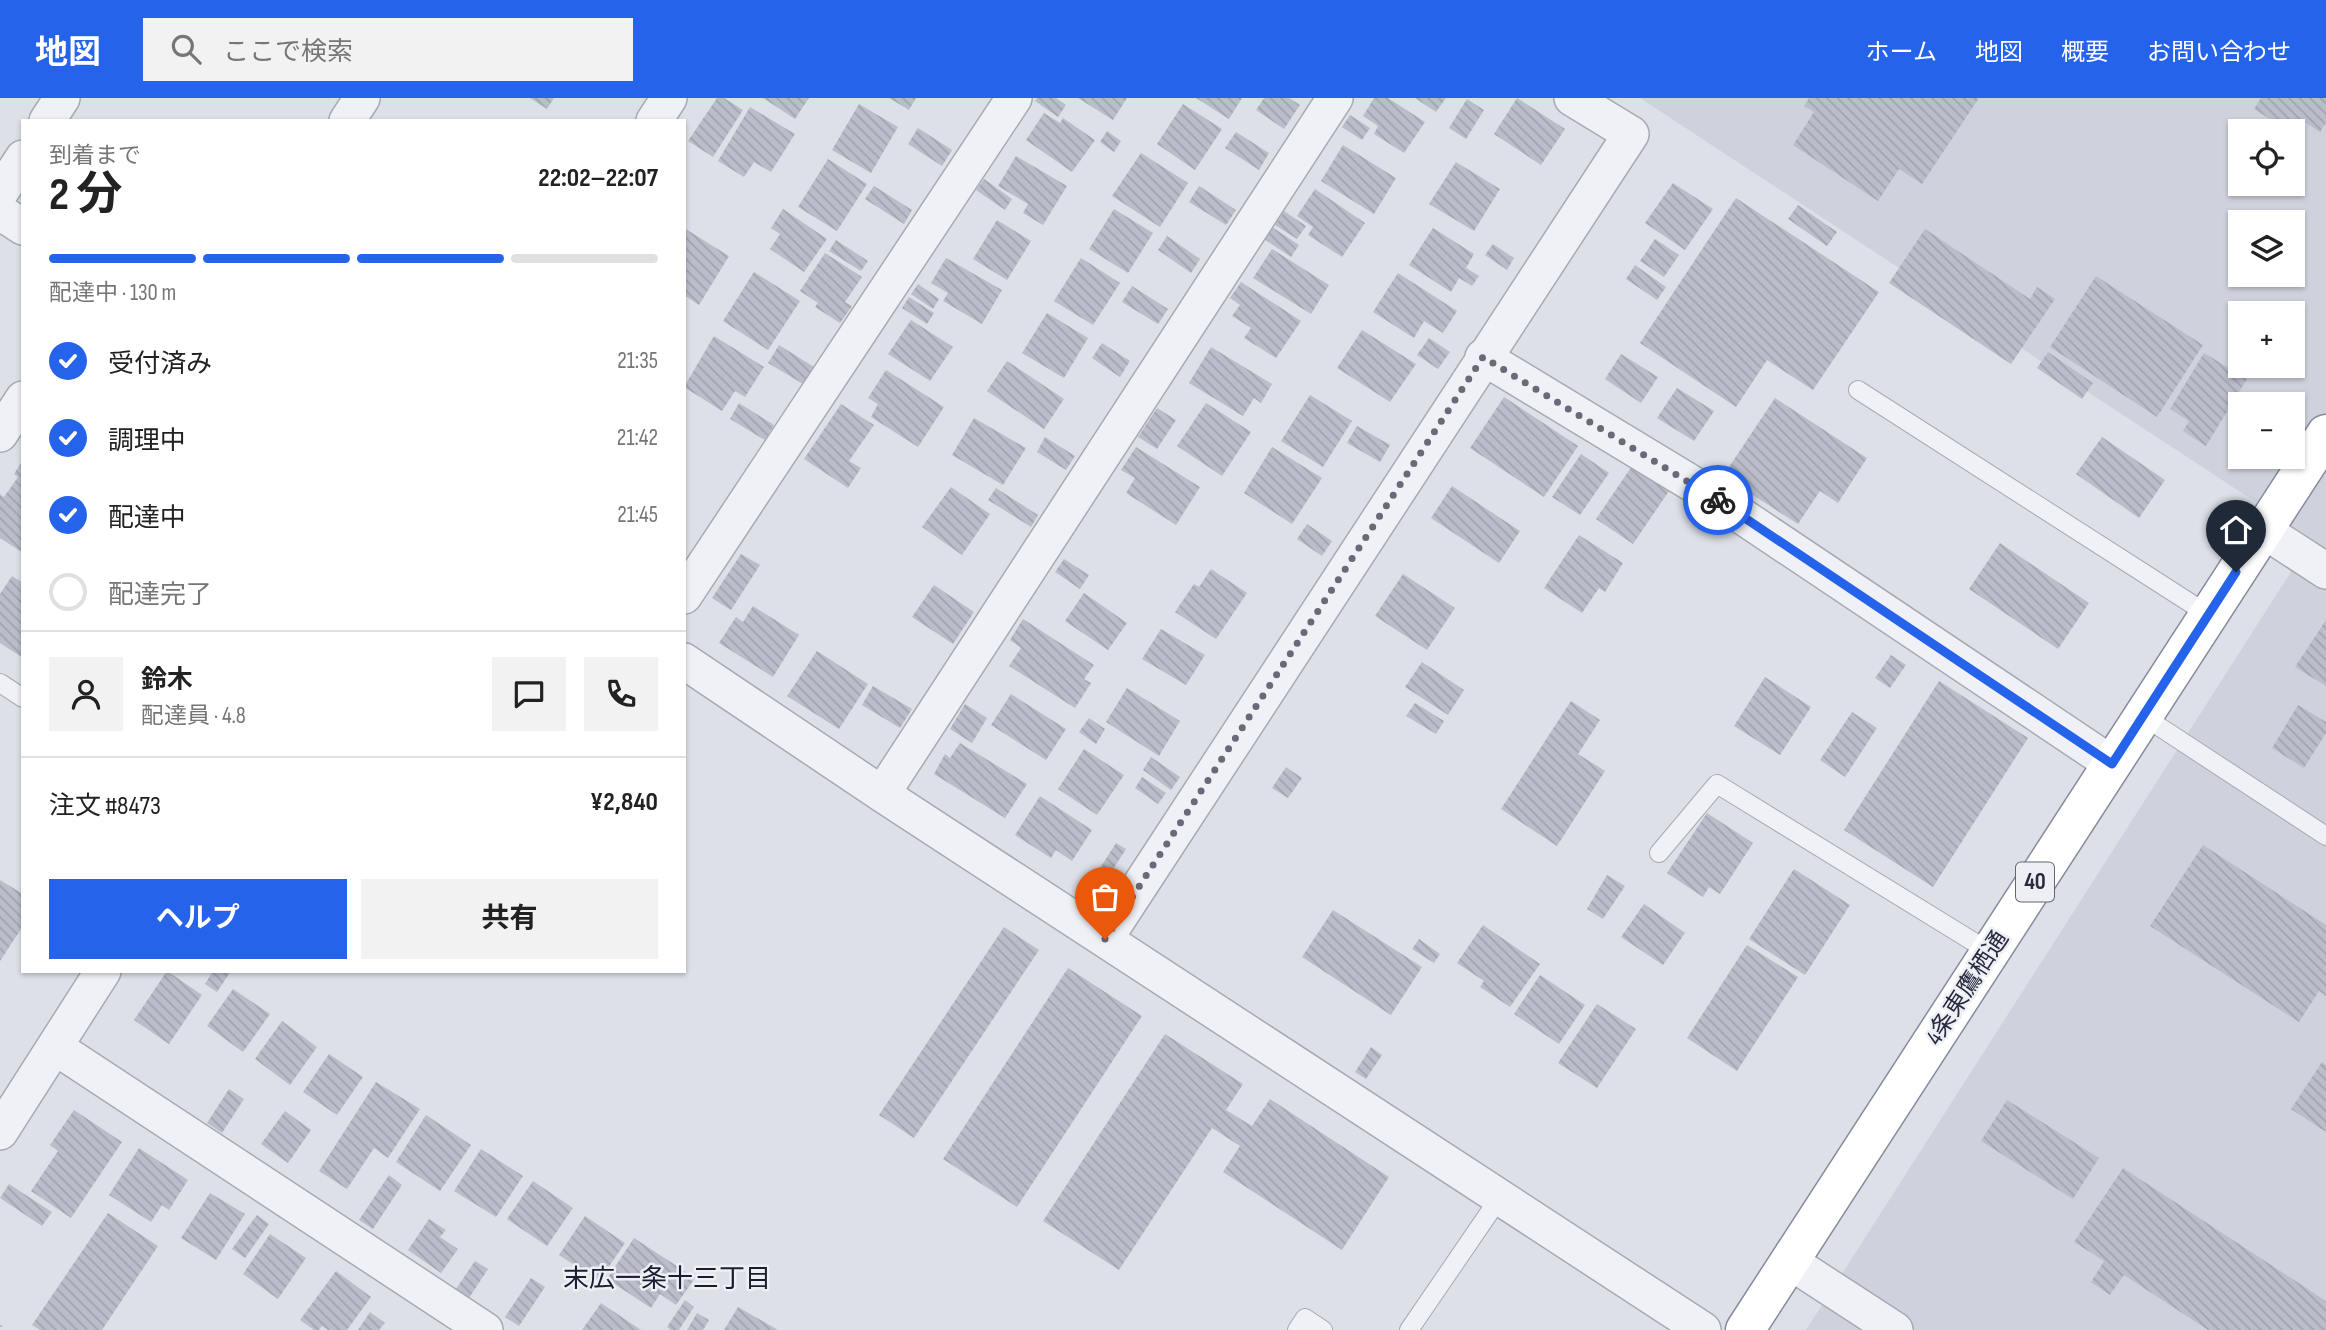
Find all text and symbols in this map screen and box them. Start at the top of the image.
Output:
search box [143,18,633,81]
icon: search [167,30,205,68]
text: 地図 [35,33,101,73]
text: ここで検索 [223,37,353,68]
text: ホーム [1866,38,1937,67]
text: 地図 [1975,38,2023,67]
text: 概要 [2061,38,2109,67]
text: お問い合わせ [2147,38,2291,67]
map controls [2228,119,2305,469]
button: locate [2228,119,2305,196]
text: 到着まで [49,142,141,170]
text: 22:02–22:07 [538,163,658,194]
text: 2 分 [49,168,122,223]
button: layers [2228,210,2305,287]
text: 配達中 · 130 m [49,279,176,307]
button: + [2228,301,2305,378]
icon: check [49,342,87,380]
text: 21:35 [617,347,658,375]
text: 受付済み [108,349,212,380]
button: − [2228,392,2305,469]
icon: check [49,419,87,457]
text: 21:42 [617,424,658,452]
text: 調理中 [108,426,186,457]
courier [1683,465,1753,535]
icon: bike [1699,481,1737,519]
icon: check [49,496,87,534]
pin [2206,500,2266,572]
text: 21:45 [617,501,658,529]
text: 配達中 [108,503,186,534]
icon: home [2217,511,2255,549]
text: 配達完了 [108,580,212,611]
button: person [49,657,123,731]
button: chat [492,657,566,731]
button: phone [584,657,658,731]
text: 鈴木 [141,665,193,696]
text: 配達員 · 4.8 [141,702,246,730]
text: ¥2,840 [590,787,658,818]
text: 注文 #8473 [49,791,161,822]
road number: 40 [2016,862,2054,902]
pin [1075,867,1135,939]
icon: bag [1086,878,1124,916]
button: ヘルプ [49,879,347,959]
button: 共有 [361,879,658,959]
street label: 4条東鷹栖通 [1919,926,2015,1050]
district label: 末広一条十三丁目 [563,1264,771,1295]

